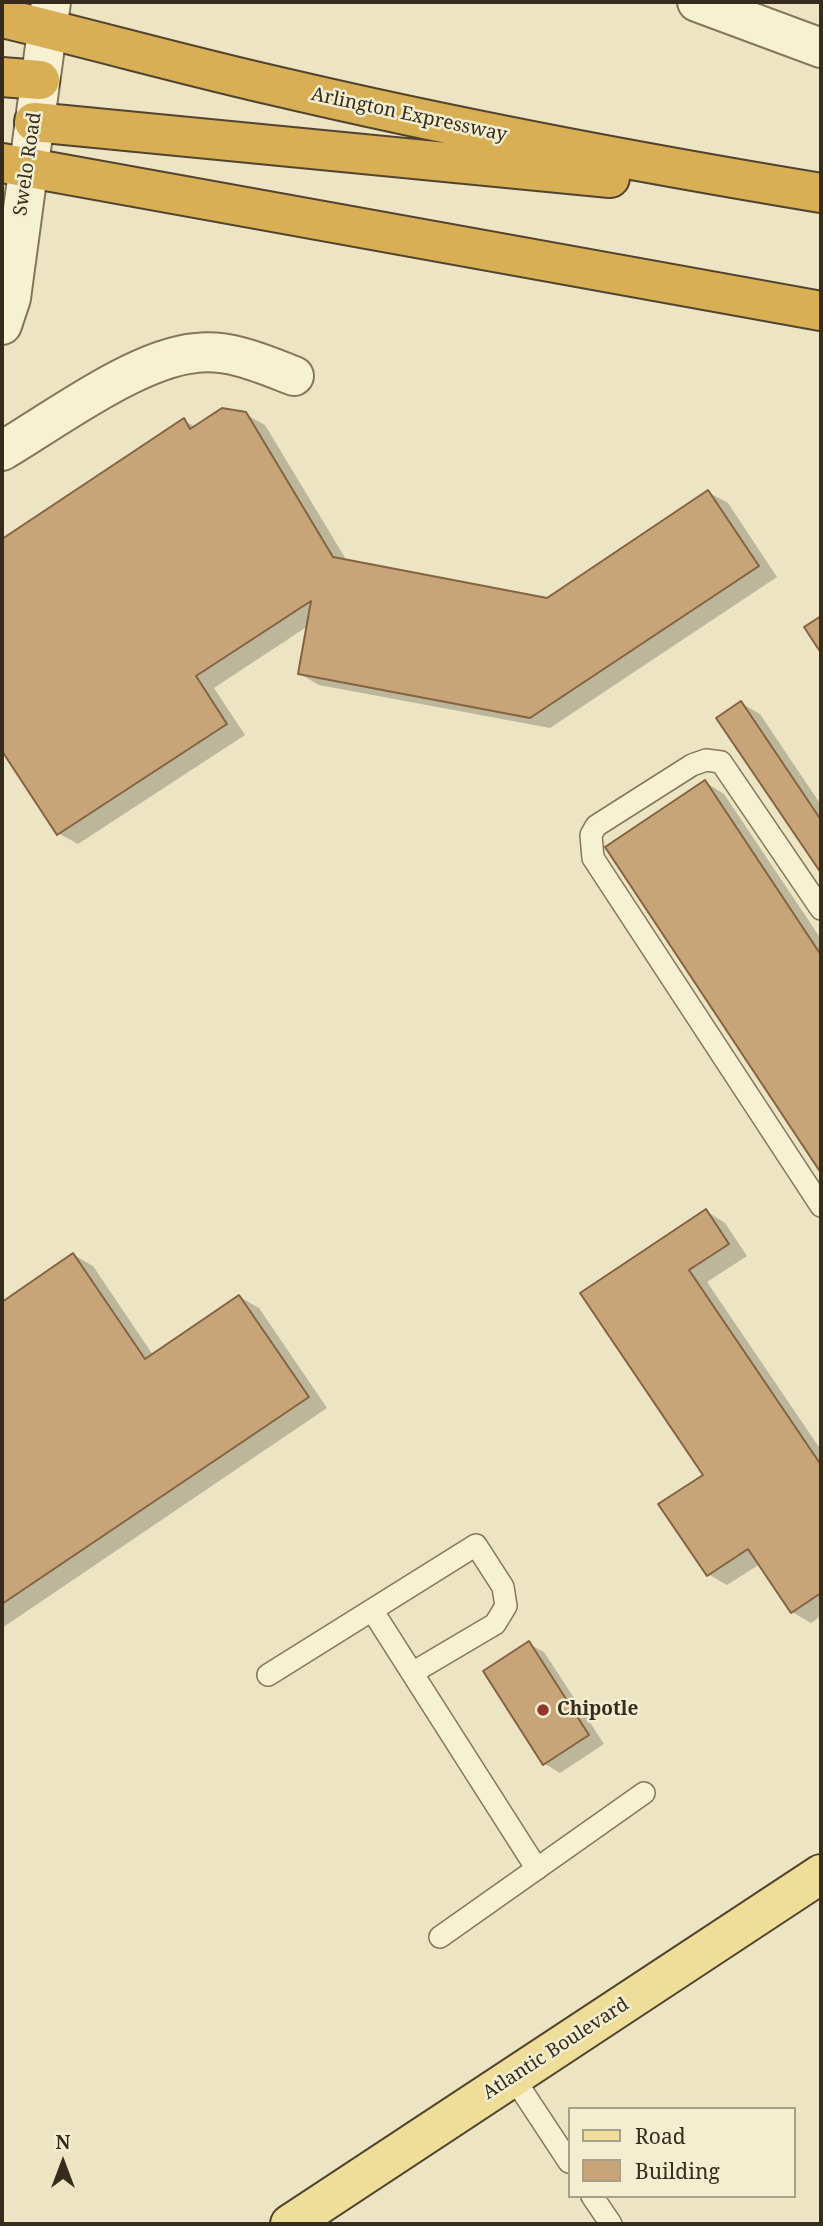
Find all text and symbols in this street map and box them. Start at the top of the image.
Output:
street label: Arlington Expressway [309,83,509,147]
street label: Swelo Road [9,111,47,217]
place label: Chipotle [557,1699,638,1721]
marker: Chipotle [535,1702,551,1718]
street label: Atlantic Boulevard [479,1993,633,2105]
legend [568,2107,795,2198]
text: Road [635,2122,686,2150]
north arrow [28,2128,98,2198]
text: N [56,2129,70,2155]
text: Building [635,2157,720,2185]

